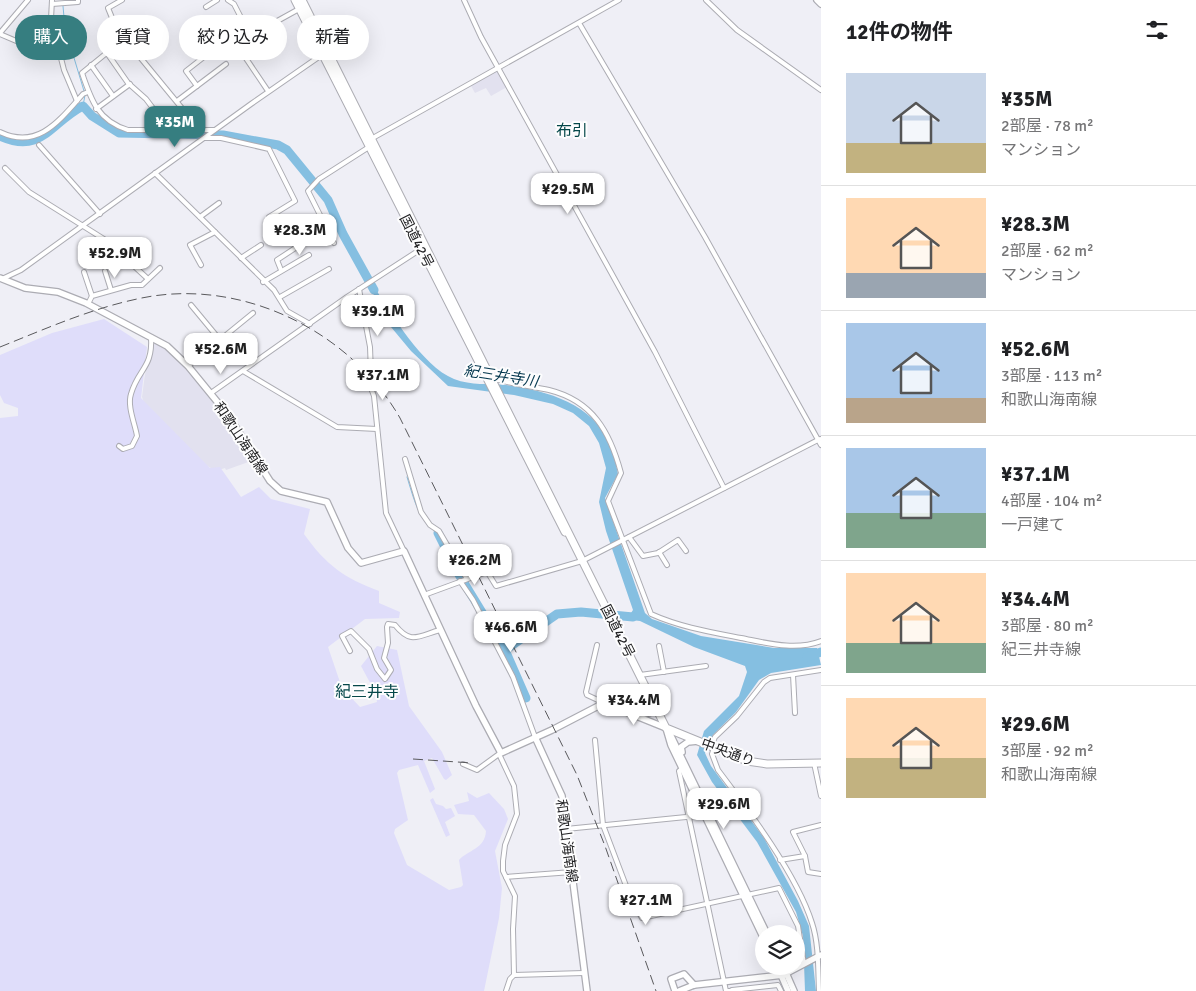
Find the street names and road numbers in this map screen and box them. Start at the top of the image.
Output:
street label: 国道42号 [396,212,437,271]
street label: 和歌山海南線 [210,399,271,478]
street label: 国道42号 [597,602,638,661]
street label: 中央通り [699,735,757,770]
street label: 和歌山海南線 [552,798,581,884]

